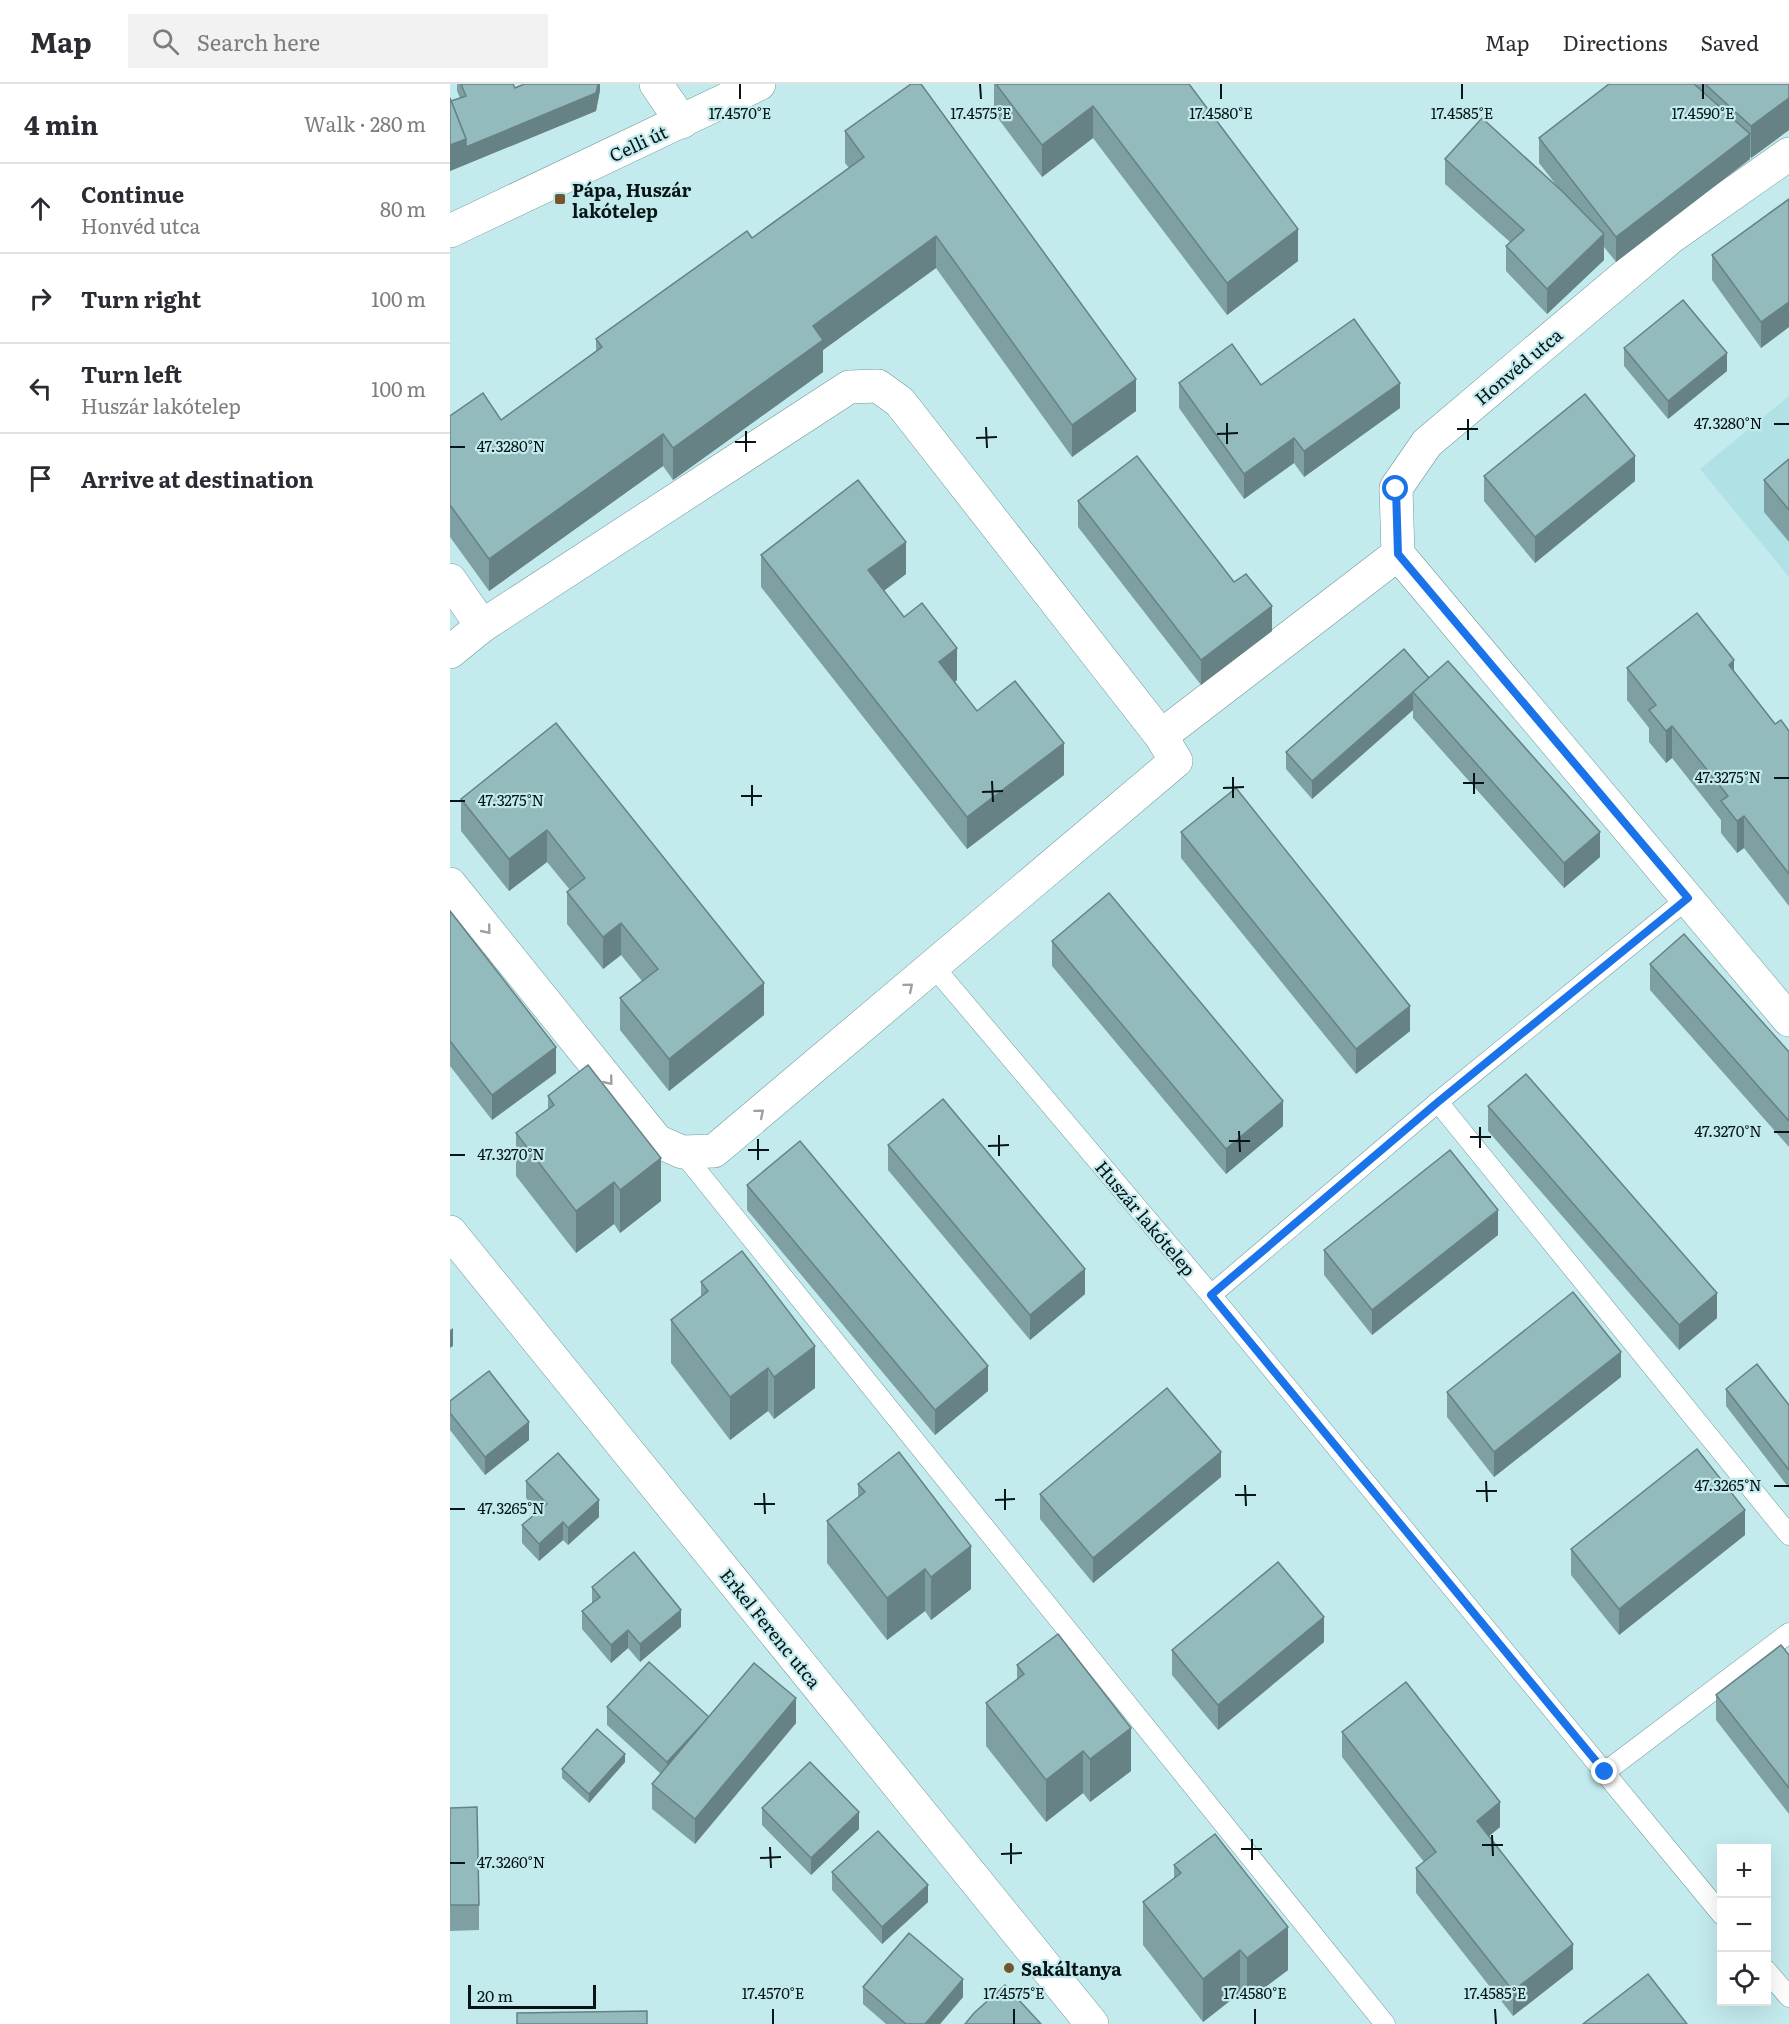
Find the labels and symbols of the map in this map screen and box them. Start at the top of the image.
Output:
text: 17.4570°E [709,101,771,124]
text: 17.4575°E [950,101,1012,124]
text: 17.4580°E [1189,101,1253,124]
text: 17.4585°E [1431,101,1493,124]
text: 17.4590°E [1671,101,1735,124]
street label: Celli út [604,117,672,168]
place label: Pápa, Huszár lakótelep [572,176,691,224]
marker: Pápa, Huszár lakótelep [553,192,567,206]
street label: Honvéd utca [1468,321,1568,411]
text: 47.3280°N [1694,411,1762,434]
text: 47.3280°N [477,434,545,457]
route start [1382,475,1408,501]
text: 47.3275°N [1695,765,1761,788]
text: 47.3275°N [478,788,544,811]
one-way arrow [479,923,490,934]
one-way arrow [902,984,913,995]
one-way arrow [602,1074,613,1085]
one-way arrow [753,1109,764,1120]
text: 47.3270°N [1694,1119,1762,1142]
text: 47.3270°N [477,1142,545,1165]
street label: Huszár lakótelep [1089,1154,1203,1282]
text: 47.3265°N [1694,1473,1762,1496]
text: 47.3265°N [477,1496,545,1519]
street label: Erkel Ferenc utca [714,1562,828,1694]
route end [1591,1758,1617,1784]
text: 47.3260°N [477,1850,545,1873]
place label: Sakáltanya [1021,1955,1122,1982]
marker: Sakáltanya [1002,1961,1016,1975]
text: 17.4570°E [742,1981,804,2004]
text: 17.4575°E [983,1981,1045,2004]
text: 17.4580°E [1223,1981,1287,2004]
text: 17.4585°E [1464,1981,1526,2004]
scale bar [468,1982,596,2010]

